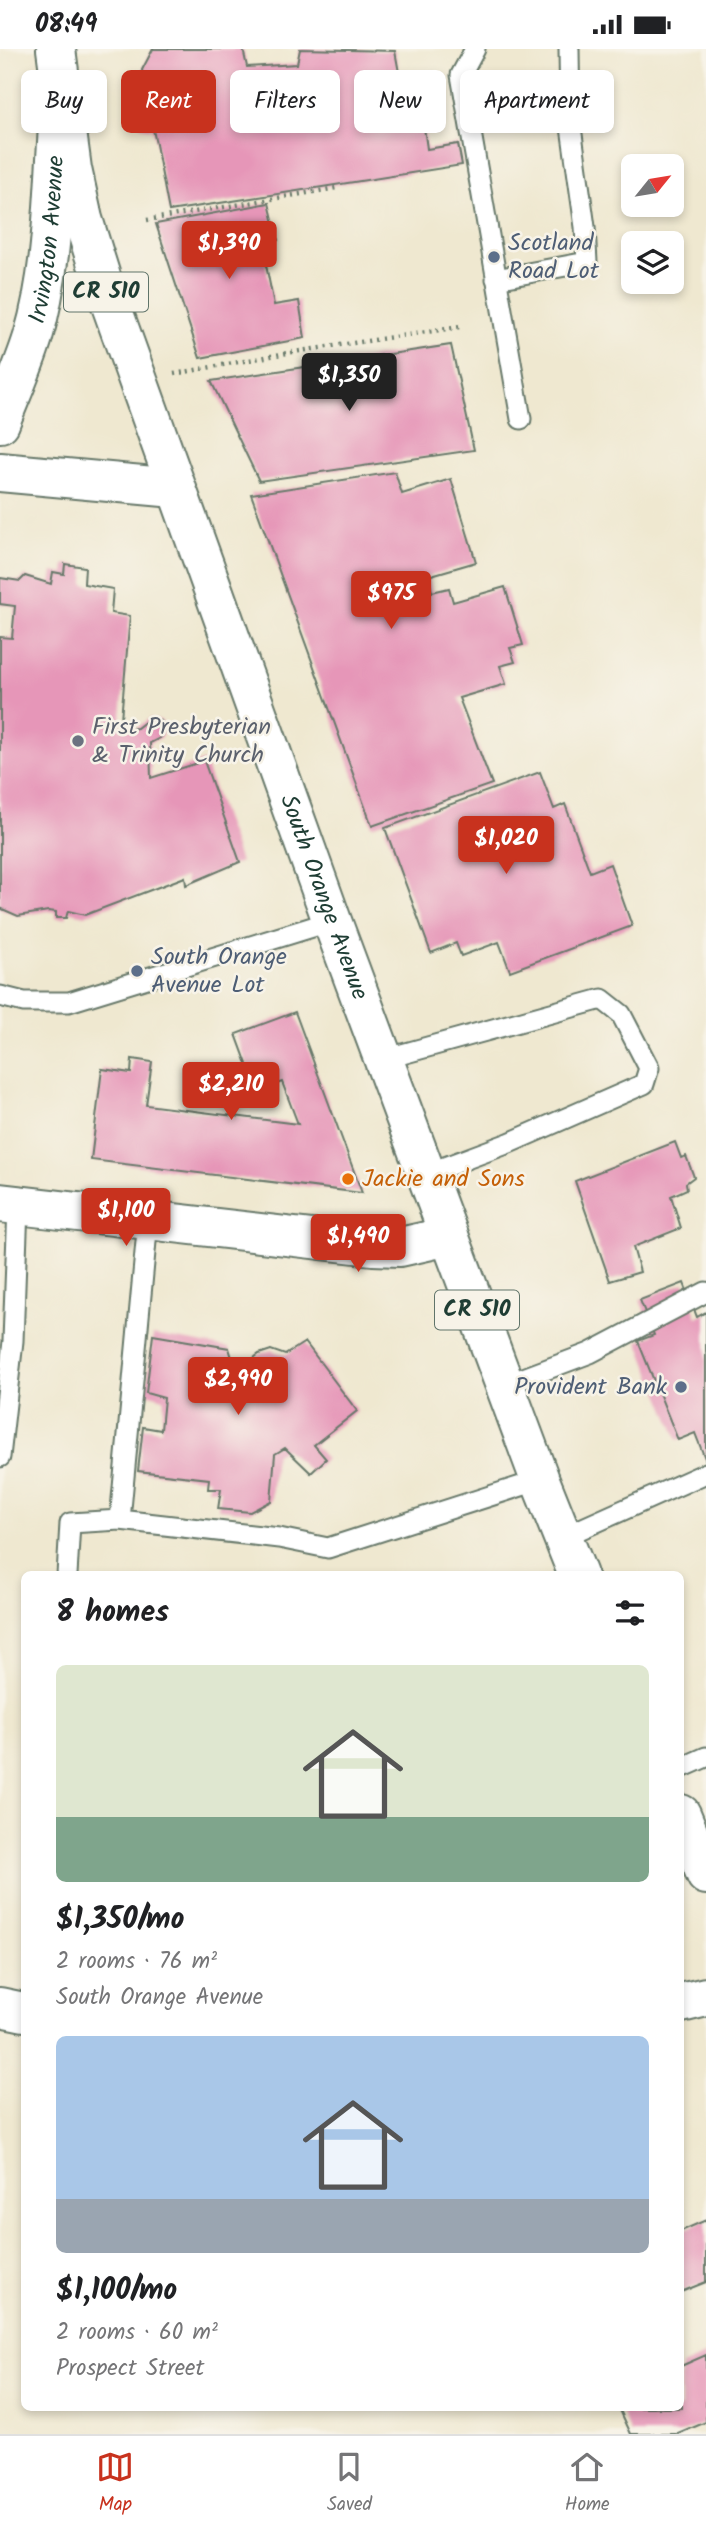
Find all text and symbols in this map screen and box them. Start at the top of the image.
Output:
text: 08:49 [35,4,97,46]
chip: Buy [21,70,107,133]
chip: Rent [121,70,216,133]
chip: Filters [230,70,340,133]
chip: New [354,70,446,133]
chip: Apartment [460,70,614,133]
street label: Irvington Avenue [18,154,76,328]
north arrow [621,154,684,217]
map controls [621,154,684,294]
pin: $1,390 [172,222,286,281]
place label: Scotland Road Lot [508,224,600,291]
text: $1,390 [198,226,260,262]
button: layers [621,231,684,294]
marker: Scotland Road Lot [486,249,502,265]
road number: CR 510 [64,273,148,311]
pin: $1,350 [292,353,406,413]
text: $1,350 [318,358,380,394]
pin: $975 [350,571,432,631]
text: $975 [367,576,415,612]
place label: First Presbyterian & Trinity Church [92,708,271,775]
marker: First Presbyterian & Trinity Church [70,733,86,749]
street label: South Orange Avenue [269,789,379,1006]
pin: $1,020 [449,817,563,876]
text: $1,020 [474,821,538,857]
place label: South Orange Avenue Lot [151,938,287,1005]
marker: South Orange Avenue Lot [129,963,145,979]
pin: $2,210 [174,1063,288,1122]
text: $2,210 [198,1067,264,1103]
place label: Jackie and Sons [362,1160,525,1199]
marker: Jackie and Sons [340,1171,356,1187]
pin: $1,100 [69,1189,183,1248]
text: $1,100 [97,1193,155,1229]
pin: $1,490 [301,1215,415,1274]
text: $1,490 [327,1219,389,1255]
road number: CR 510 [435,1291,519,1329]
pin: $2,990 [181,1357,295,1417]
text: $2,990 [204,1362,272,1398]
place label: Provident Bank [514,1368,668,1407]
marker: Provident Bank [673,1379,689,1395]
text: 8 homes [56,1589,169,1637]
icon: filters [611,1594,649,1632]
icon: home [290,1711,416,1837]
text: $1,350/mo [56,1896,184,1944]
text: 2 rooms · 76 m² [56,1944,217,1980]
text: South Orange Avenue [56,1980,263,2016]
icon: home [290,2082,416,2208]
text: $1,100/mo [56,2267,177,2315]
text: 2 rooms · 60 m² [56,2315,218,2351]
text: Prospect Street [56,2351,204,2387]
tab: Map [96,2448,134,2520]
tab: Saved [327,2448,372,2520]
tab: Home [565,2448,610,2520]

